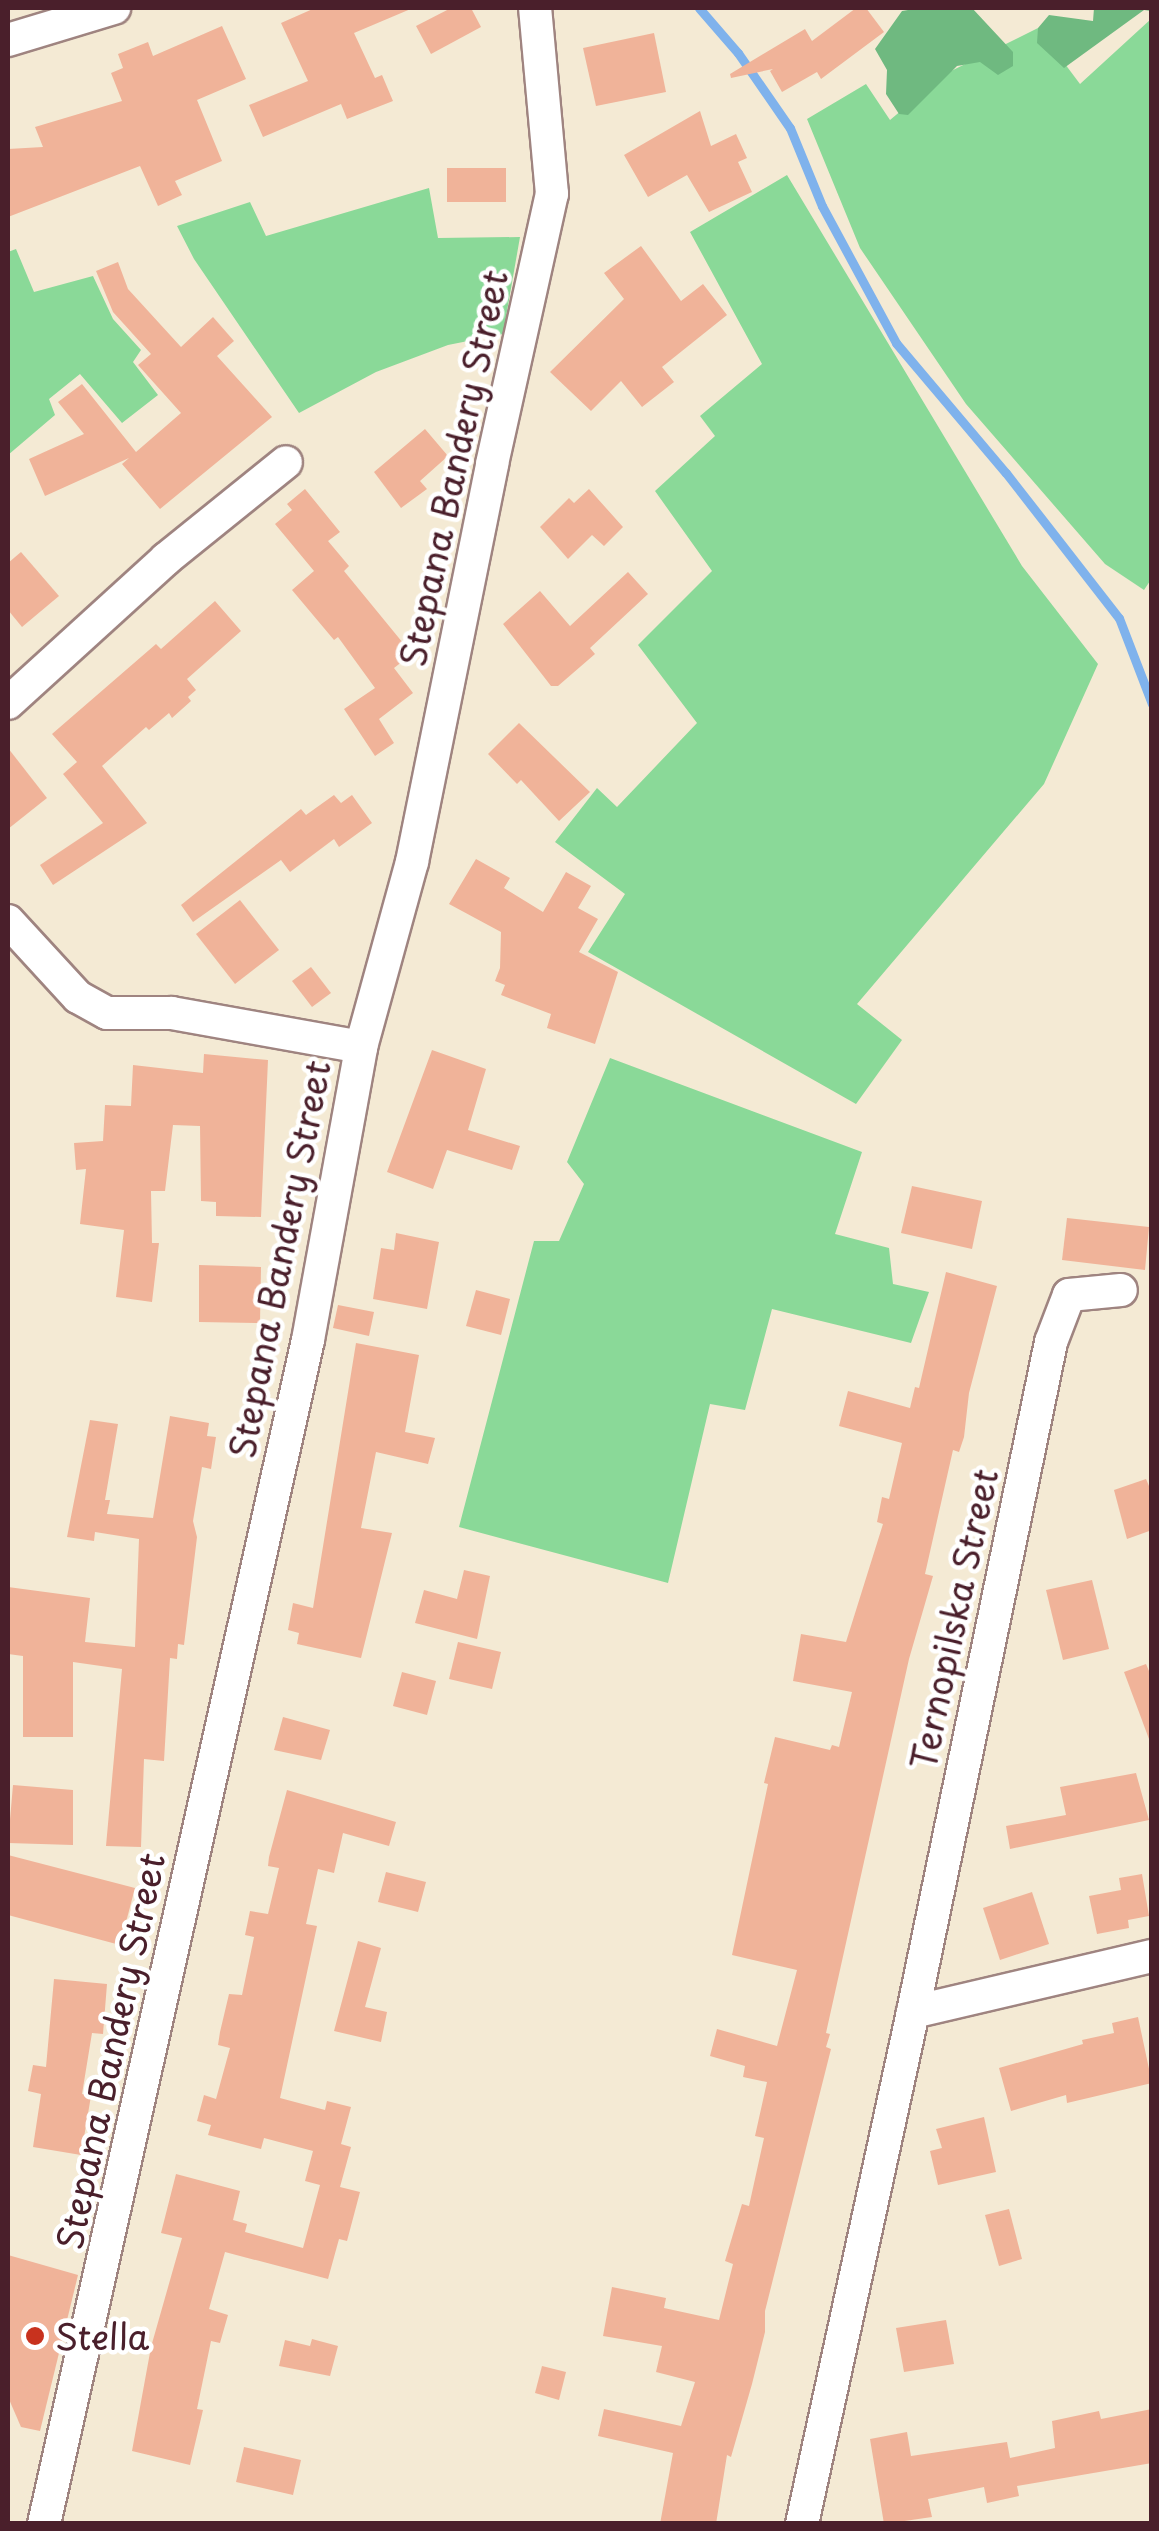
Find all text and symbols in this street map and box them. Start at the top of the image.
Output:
street label: Stepana Bandery Street [390,265,516,671]
street label: Stepana Bandery Street [220,1056,338,1462]
street label: Ternopilska Street [900,1463,1006,1775]
street label: Stepana Bandery Street [47,1848,173,2254]
place label: Stella [55,2315,149,2357]
marker: Stella [24,2325,46,2347]

